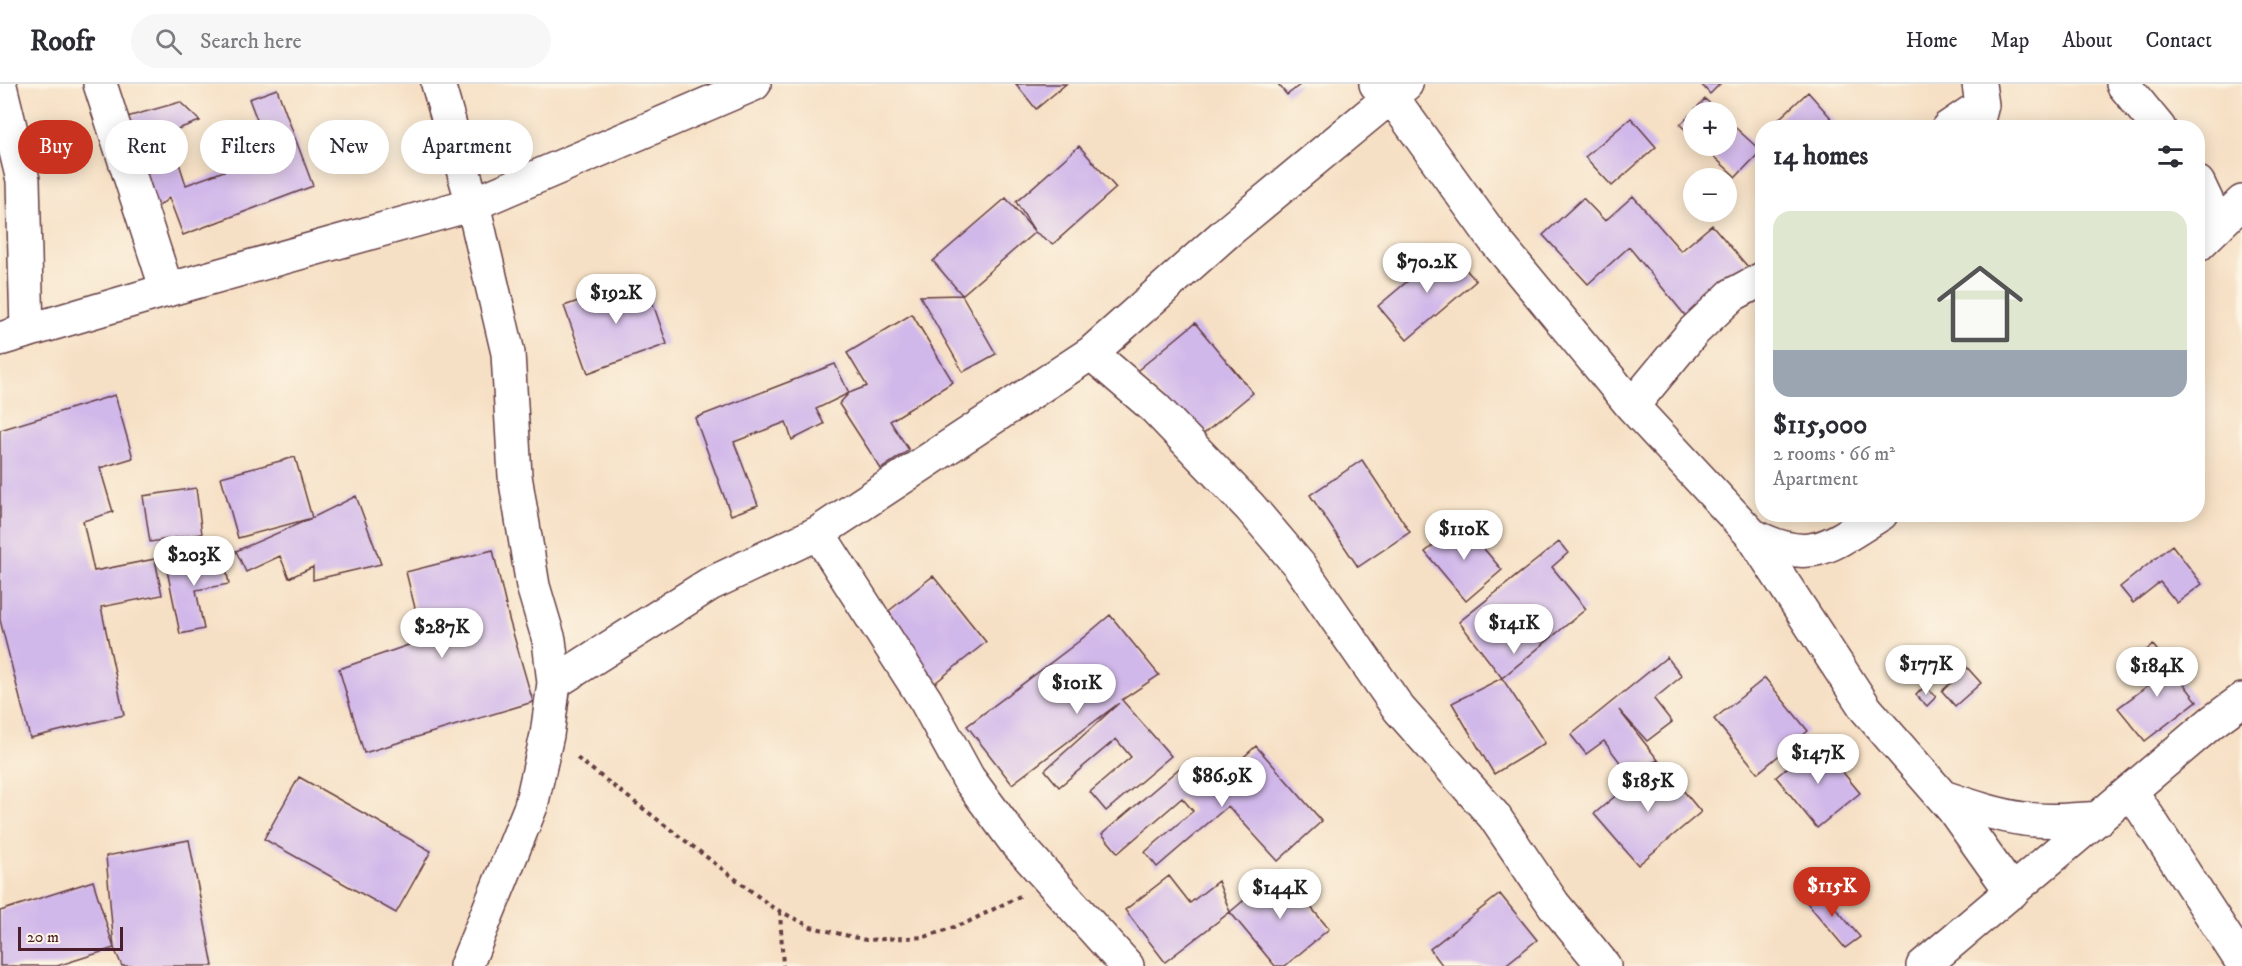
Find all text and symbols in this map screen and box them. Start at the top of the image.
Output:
search box [131,14,551,68]
text: Roofr [30,24,95,59]
icon: search [152,25,185,58]
text: Search here [200,28,302,55]
text: Home [1906,28,1958,54]
text: Map [1991,28,2029,54]
text: About [2062,28,2113,54]
text: Contact [2146,28,2212,54]
map controls [1683,102,1737,222]
button: + [1683,102,1737,156]
chip: Buy [18,120,93,174]
chip: Rent [105,120,188,174]
chip: Filters [200,120,296,174]
chip: New [308,120,389,174]
chip: Apartment [401,120,533,174]
text: 14 homes [1773,140,1868,173]
icon: filters [2154,140,2187,173]
button: − [1683,168,1737,222]
pin: $70.2K [1378,243,1476,294]
text: $70.2K [1397,250,1457,275]
icon: home [1926,250,2034,358]
pin: $192K [574,274,658,325]
text: $192K [590,281,642,306]
text: $115,000 [1773,409,1867,442]
text: 2 rooms · 66 m² [1773,442,1895,467]
text: Apartment [1773,467,1858,492]
pin: $110K [1422,510,1506,561]
text: $110K [1439,517,1489,542]
pin: $203K [152,536,236,587]
text: $203K [167,543,221,568]
pin: $141K [1472,604,1556,655]
pin: $287K [400,608,484,659]
text: $141K [1488,611,1540,636]
text: $287K [414,615,470,640]
pin: $177K [1884,645,1968,696]
pin: $184K [2115,647,2199,698]
text: $177K [1899,652,1953,677]
text: $184K [2130,654,2184,679]
pin: $101K [1035,664,1119,715]
text: $101K [1052,671,1102,696]
pin: $147K [1776,734,1860,785]
text: $147K [1791,741,1845,766]
pin: $86.9K [1173,757,1271,808]
pin: $185K [1606,762,1690,813]
text: $86.9K [1192,764,1252,789]
text: $185K [1622,769,1674,794]
pin: $115K [1790,867,1874,918]
pin: $144K [1238,869,1322,920]
text: $115K [1807,874,1857,899]
text: $144K [1252,876,1308,901]
scale bar [18,924,123,952]
text: 20 m [27,927,59,947]

